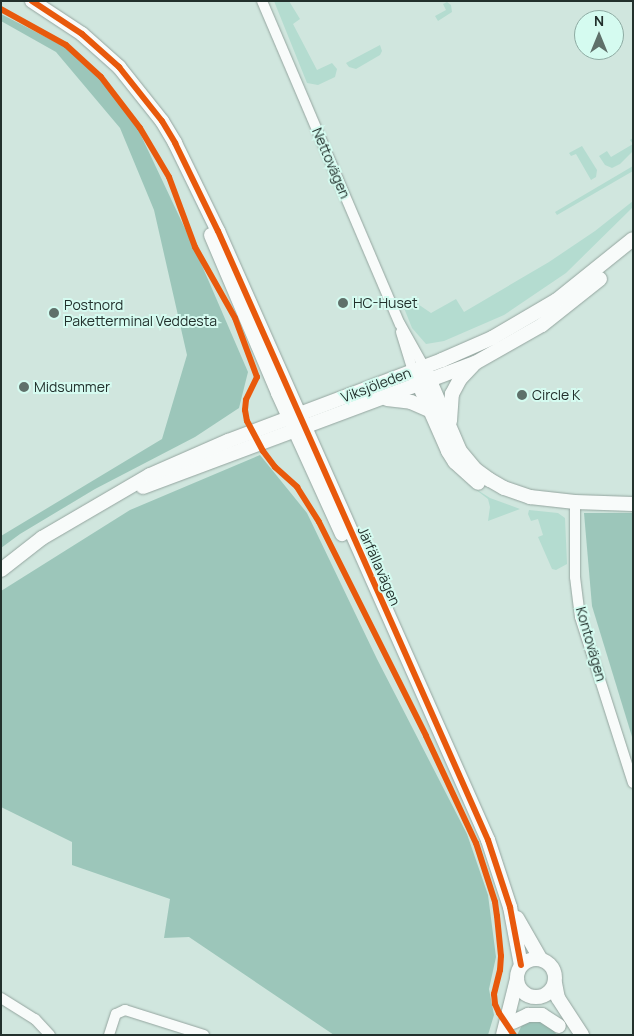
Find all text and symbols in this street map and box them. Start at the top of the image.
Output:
north arrow [574,10,624,60]
text: N [594,11,604,30]
street label: Nettovägen [309,125,353,201]
place label: HC-Huset [353,295,418,311]
place label: Postnord Paketterminal Veddesta [64,297,217,330]
marker: HC-Huset [337,297,349,309]
marker: Postnord Paketterminal Veddesta [48,307,60,319]
street label: Viksjöleden [339,364,413,406]
place label: Midsummer [34,379,110,395]
marker: Midsummer [18,381,30,393]
place label: Circle K [532,387,580,403]
marker: Circle K [516,389,528,401]
street label: Järfällavägen [354,524,404,608]
street label: Kontovägen [572,605,610,683]

